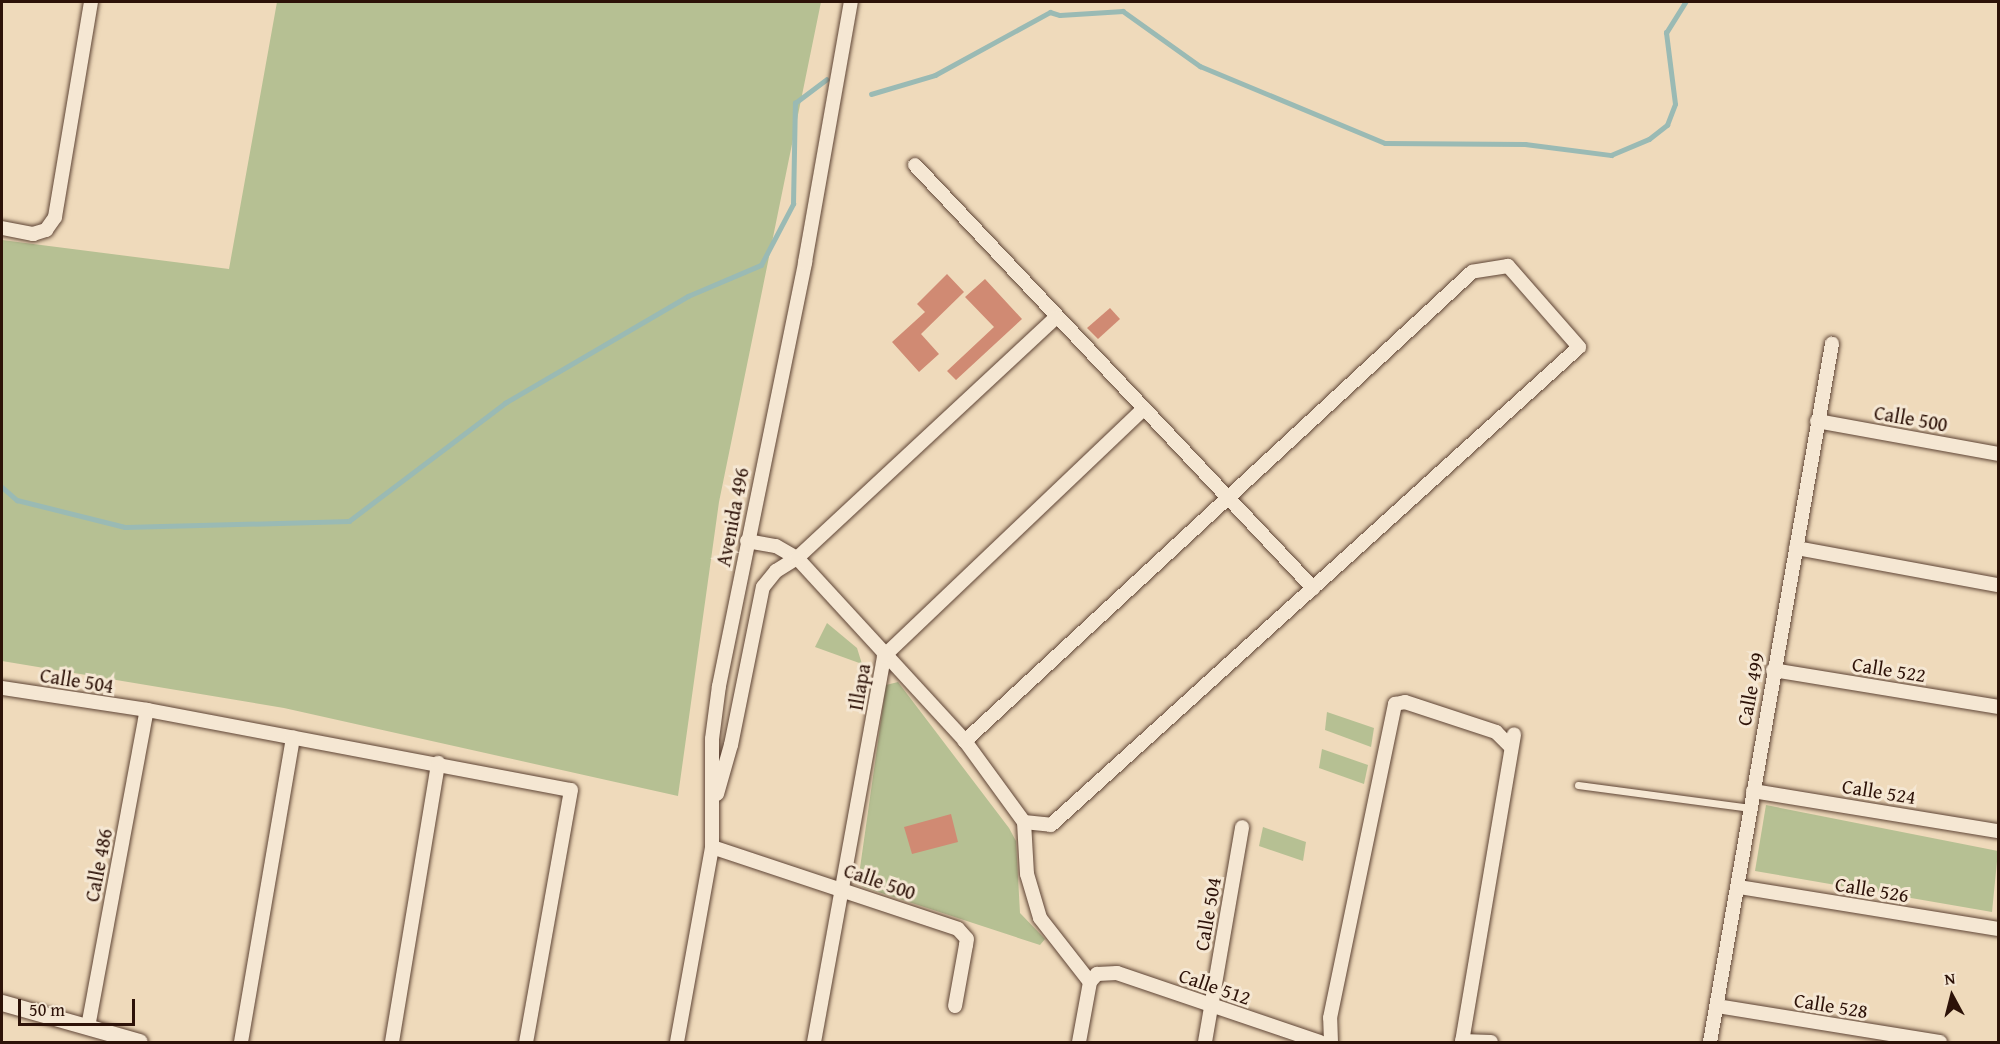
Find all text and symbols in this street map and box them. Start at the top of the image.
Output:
street label: Calle 500 [1872,400,1950,436]
street label: Avenida 496 [711,465,753,569]
street label: Calle 499 [1731,650,1769,728]
street label: Calle 522 [1850,651,1928,687]
street label: Calle 504 [38,662,116,698]
street label: Illapa [843,662,875,712]
street label: Calle 524 [1840,773,1918,809]
street label: Calle 486 [79,826,117,904]
street label: Calle 500 [841,858,919,904]
street label: Calle 526 [1833,871,1911,907]
street label: Calle 504 [1189,875,1225,953]
street label: Calle 512 [1176,963,1254,1009]
north arrow [1922,966,1982,1026]
text: N [1943,966,1957,991]
scale bar [21,987,138,1025]
street label: Calle 528 [1792,987,1870,1023]
text: 50 m [29,996,65,1023]

